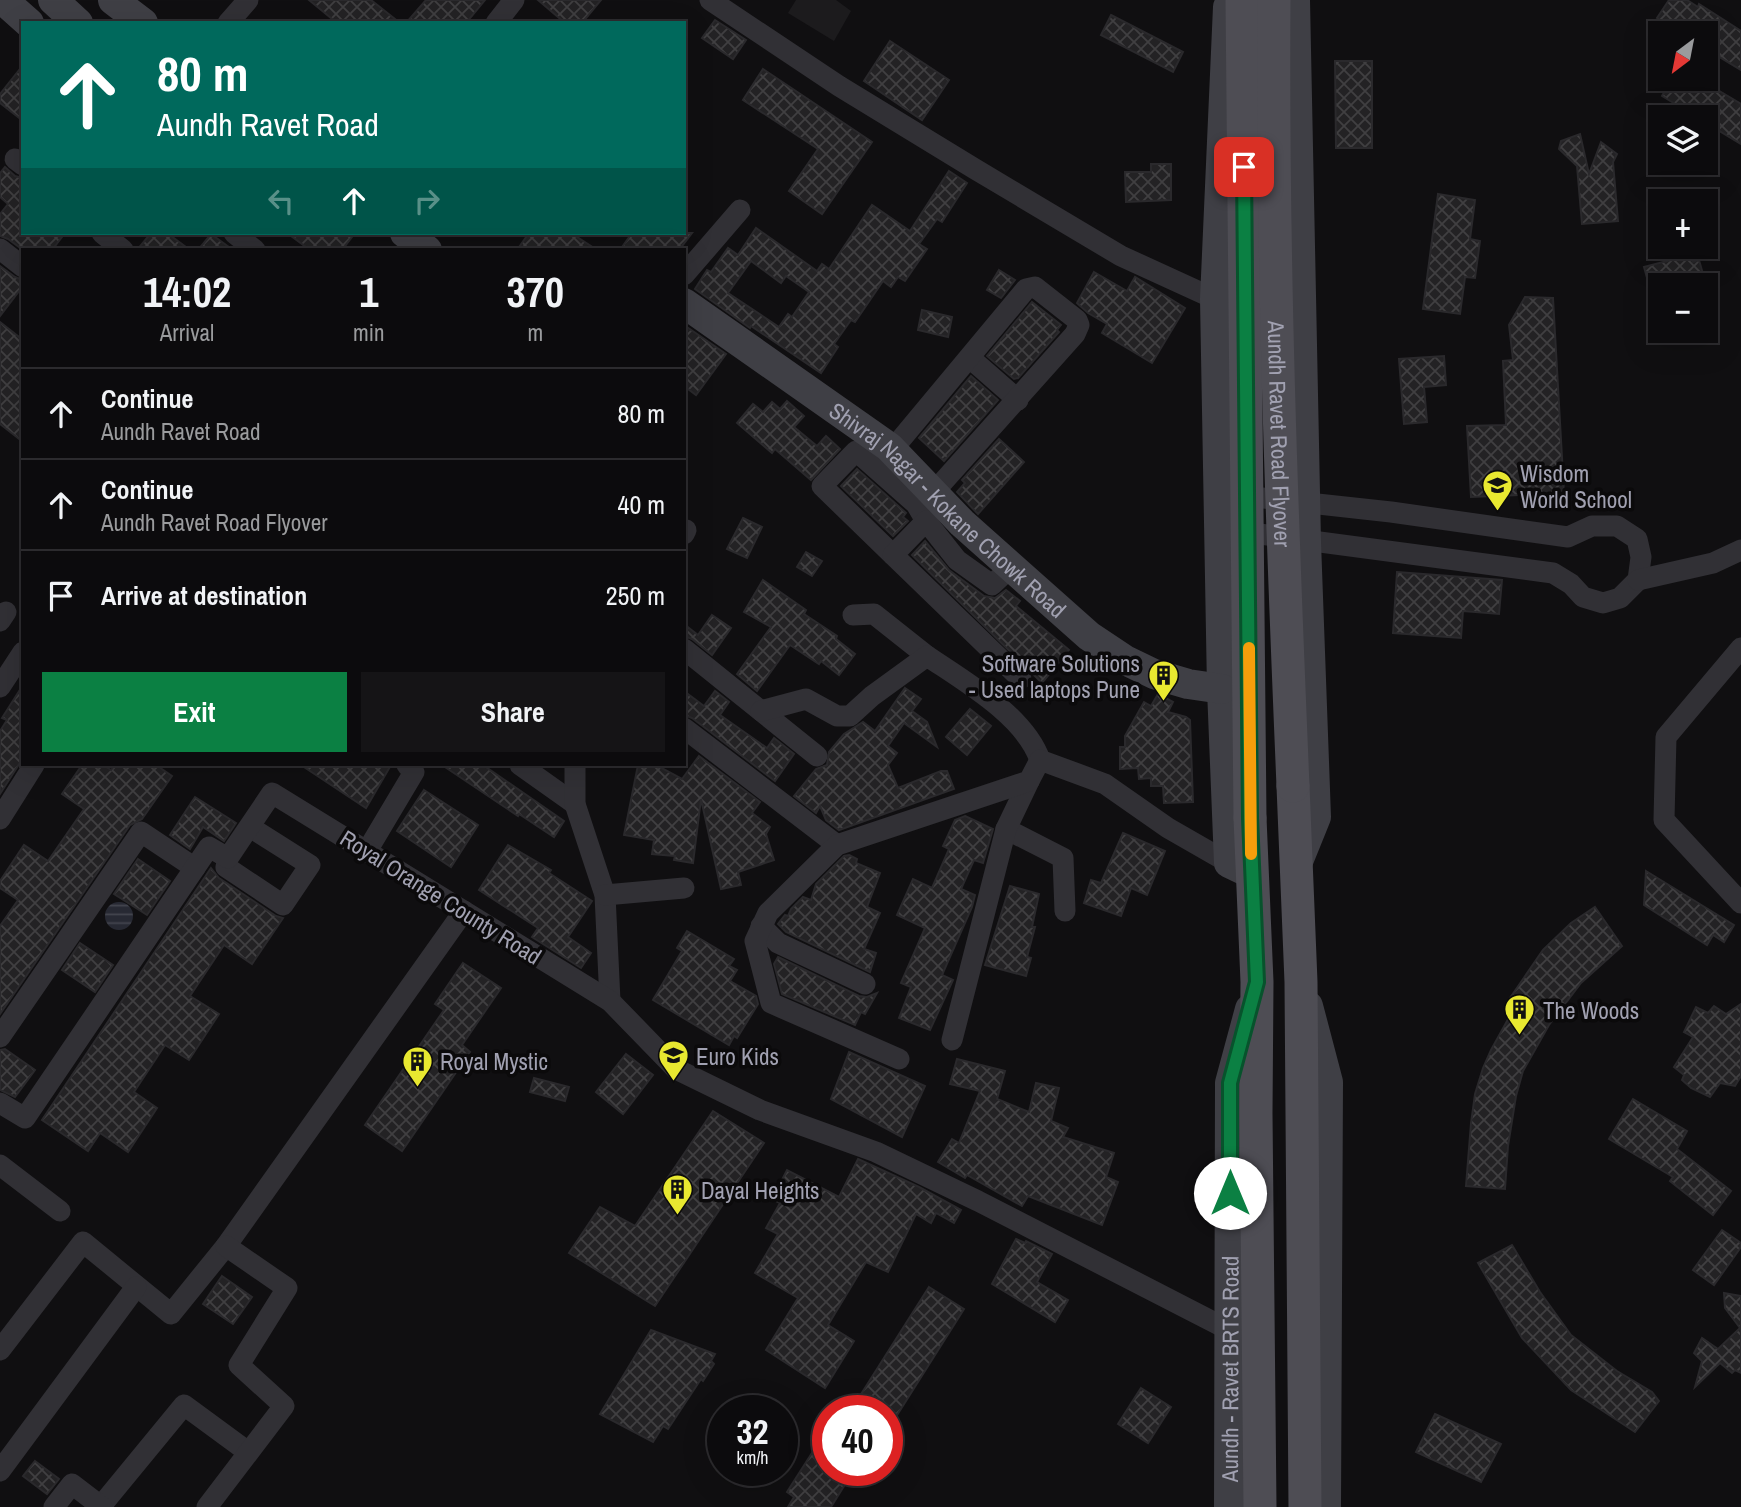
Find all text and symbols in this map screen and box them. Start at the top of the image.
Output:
north arrow [1648,21,1718,91]
map controls [1648,21,1718,343]
text: 80 m [157,40,249,106]
icon: ahead [42,49,133,140]
text: Aundh Ravet Road [157,103,379,146]
button: layers [1648,105,1718,175]
pin [1214,137,1274,197]
icon: arrive [1225,148,1263,186]
icon: left [262,182,300,220]
icon: ahead [335,182,373,220]
icon: right [408,182,446,220]
button: + [1648,189,1718,259]
text: 14:02 [143,264,231,320]
text: 1 [359,264,378,320]
text: 370 [507,264,564,320]
button: − [1648,273,1718,343]
text: Arrival [160,317,214,348]
text: min [353,317,385,348]
text: m [527,317,543,348]
street label: Aundh Ravet Road Flyover [1261,319,1299,548]
text: Continue [101,381,193,416]
street label: Shivraj Nagar - Kokane Chowk Road [823,394,1073,624]
icon: ahead [42,395,80,433]
text: 80 m [618,396,665,431]
text: Aundh Ravet Road [101,416,260,447]
place label: Wisdom World School [1520,458,1632,515]
school or university icon: Wisdom World School [1480,469,1514,513]
text: Continue [101,472,193,507]
icon: ahead [42,486,80,524]
text: 40 m [618,487,665,522]
text: Aundh Ravet Road Flyover [101,507,327,538]
icon: arrive [42,577,80,615]
text: Arrive at destination [101,578,307,613]
text: 250 m [606,578,665,613]
place label: Software Solutions - Used laptops Pune [969,648,1140,705]
building icon: Software Solutions - Used laptops Pune [1146,659,1180,703]
button: Exit [42,672,347,752]
button: Share [361,672,665,752]
street label: Royal Orange County Road [335,822,547,972]
building icon: The Woods [1503,993,1537,1037]
place label: The Woods [1543,995,1639,1026]
school or university icon: Euro Kids [656,1039,690,1083]
place label: Euro Kids [696,1041,779,1072]
building icon: Royal Mystic [400,1044,434,1088]
place label: Royal Mystic [440,1046,548,1077]
position arrow [1193,1156,1267,1230]
building icon: Dayal Heights [661,1173,695,1217]
place label: Dayal Heights [701,1175,819,1206]
street label: Aundh - Ravet BRTS Road [1214,1256,1245,1483]
speed limit sign: 40 [812,1395,903,1486]
text: 32 [737,1408,768,1455]
text: km/h [737,1445,769,1470]

